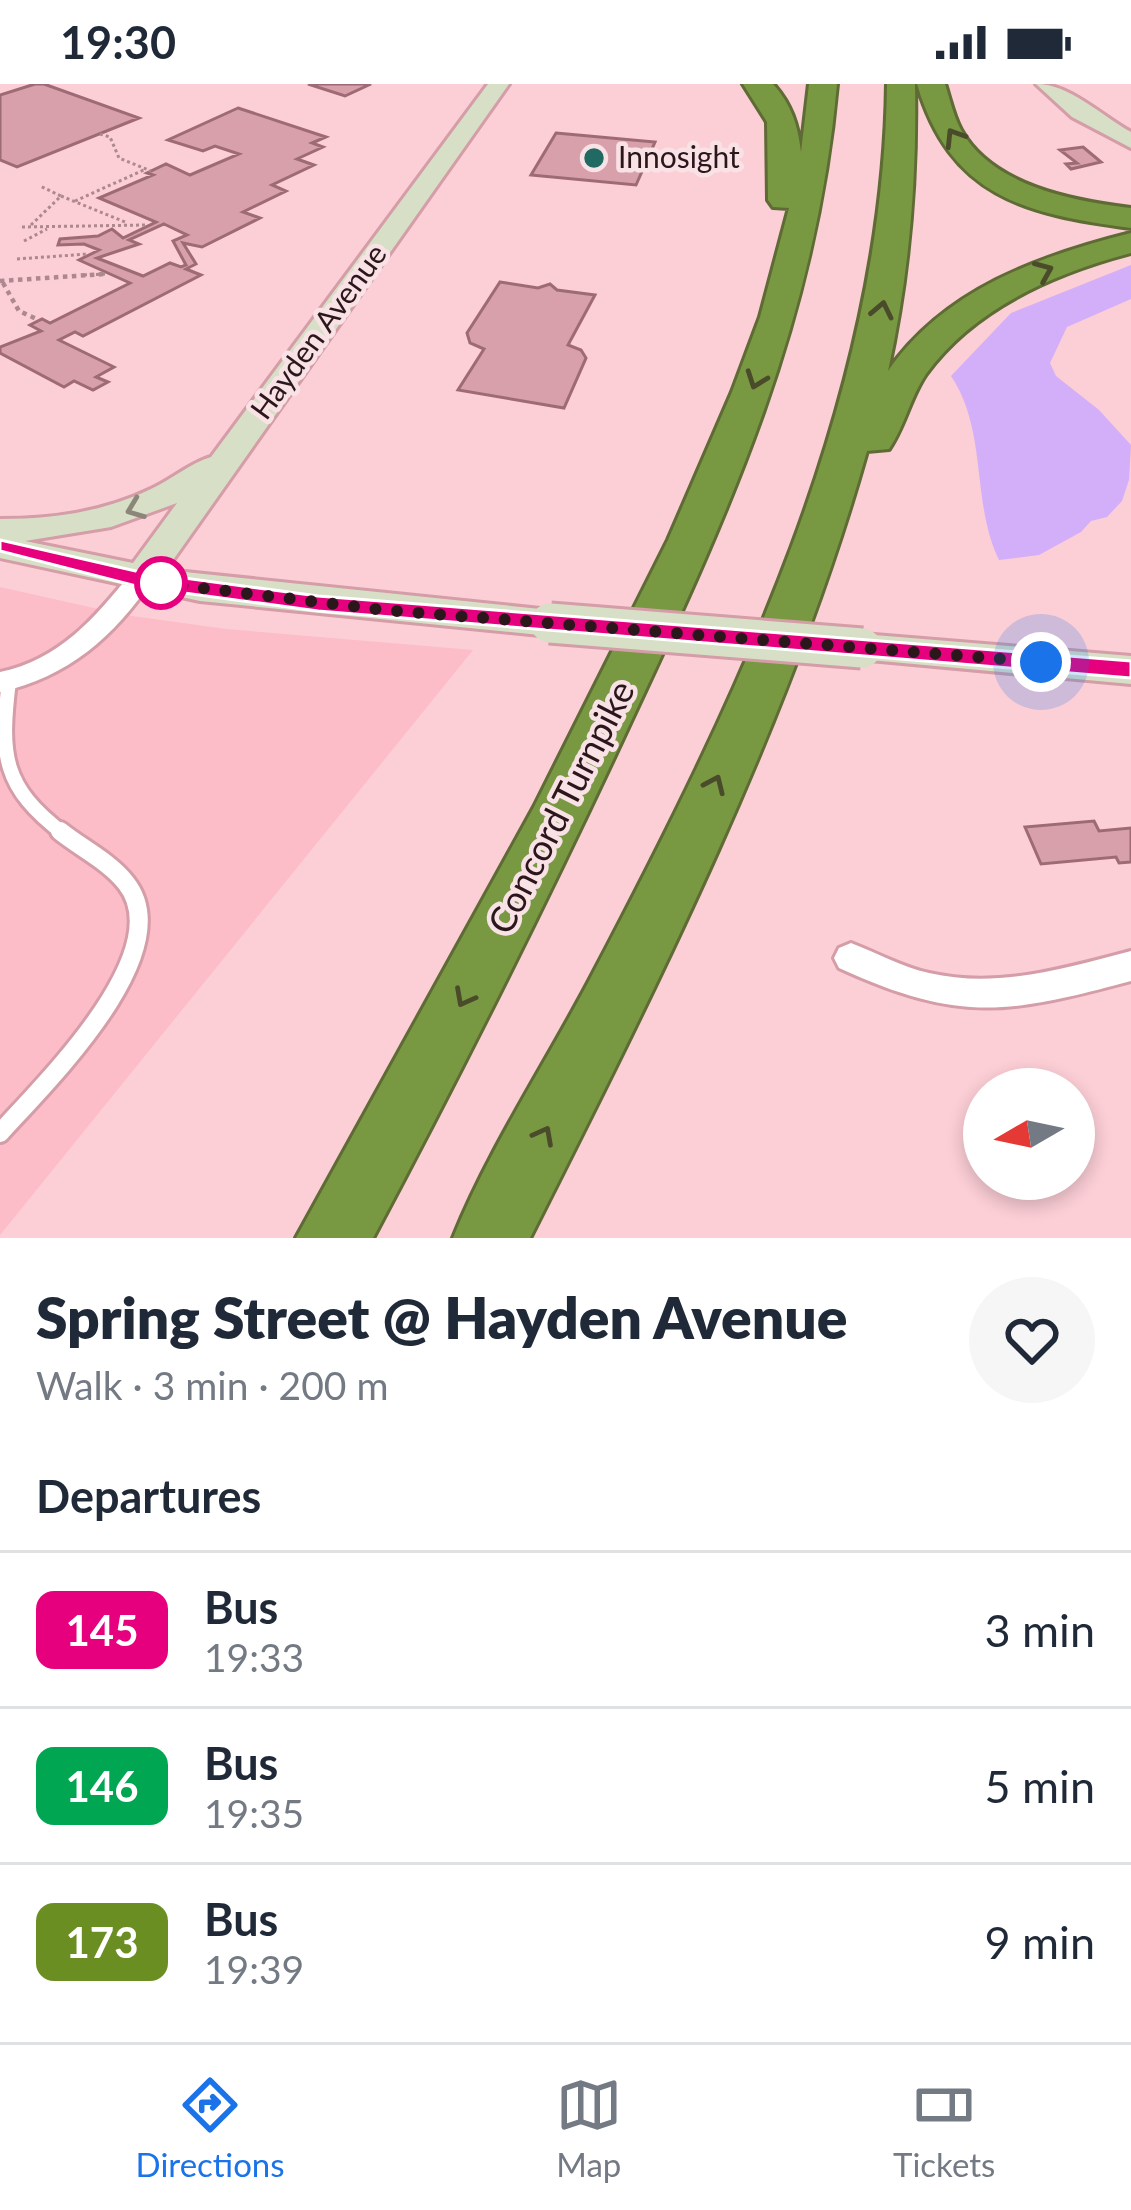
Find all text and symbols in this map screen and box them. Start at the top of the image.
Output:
text: 19:30 [60,15,176,69]
one-way arrow [946,129,968,151]
place label: Innosight [618,138,740,174]
marker: Innosight [581,145,607,171]
street label: Hayden Avenue [242,236,393,425]
one-way arrow [1033,261,1054,285]
one-way arrow [869,300,894,320]
one-way arrow [745,368,770,389]
one-way arrow [126,494,147,519]
unlabelled marker [136,558,186,608]
your location [1011,632,1071,692]
street label: Concord Turnpike [477,673,643,940]
one-way arrow [700,775,724,796]
one-way arrow [455,985,478,1007]
north arrow [963,1068,1095,1200]
map controls [963,1068,1095,1200]
one-way arrow [530,1125,553,1147]
button: heart [969,1277,1095,1403]
text: Spring Street @ Hayden Avenue [36,1283,847,1351]
text: Walk · 3 min · 200 m [36,1362,389,1408]
text: Departures [36,1469,261,1523]
text: Bus [204,1580,278,1634]
text: 3 min [984,1603,1095,1657]
text: 145 [65,1605,139,1655]
text: 19:33 [204,1634,304,1680]
text: Bus [204,1736,278,1790]
text: 5 min [984,1759,1095,1813]
text: 146 [65,1761,139,1811]
text: 19:35 [204,1790,304,1836]
text: Bus [204,1892,278,1946]
text: 9 min [984,1915,1095,1969]
text: 173 [65,1917,139,1967]
text: 19:39 [204,1946,304,1992]
tab: Directions [136,2072,285,2184]
tab: Map [556,2072,622,2184]
tab: Tickets [893,2072,995,2184]

